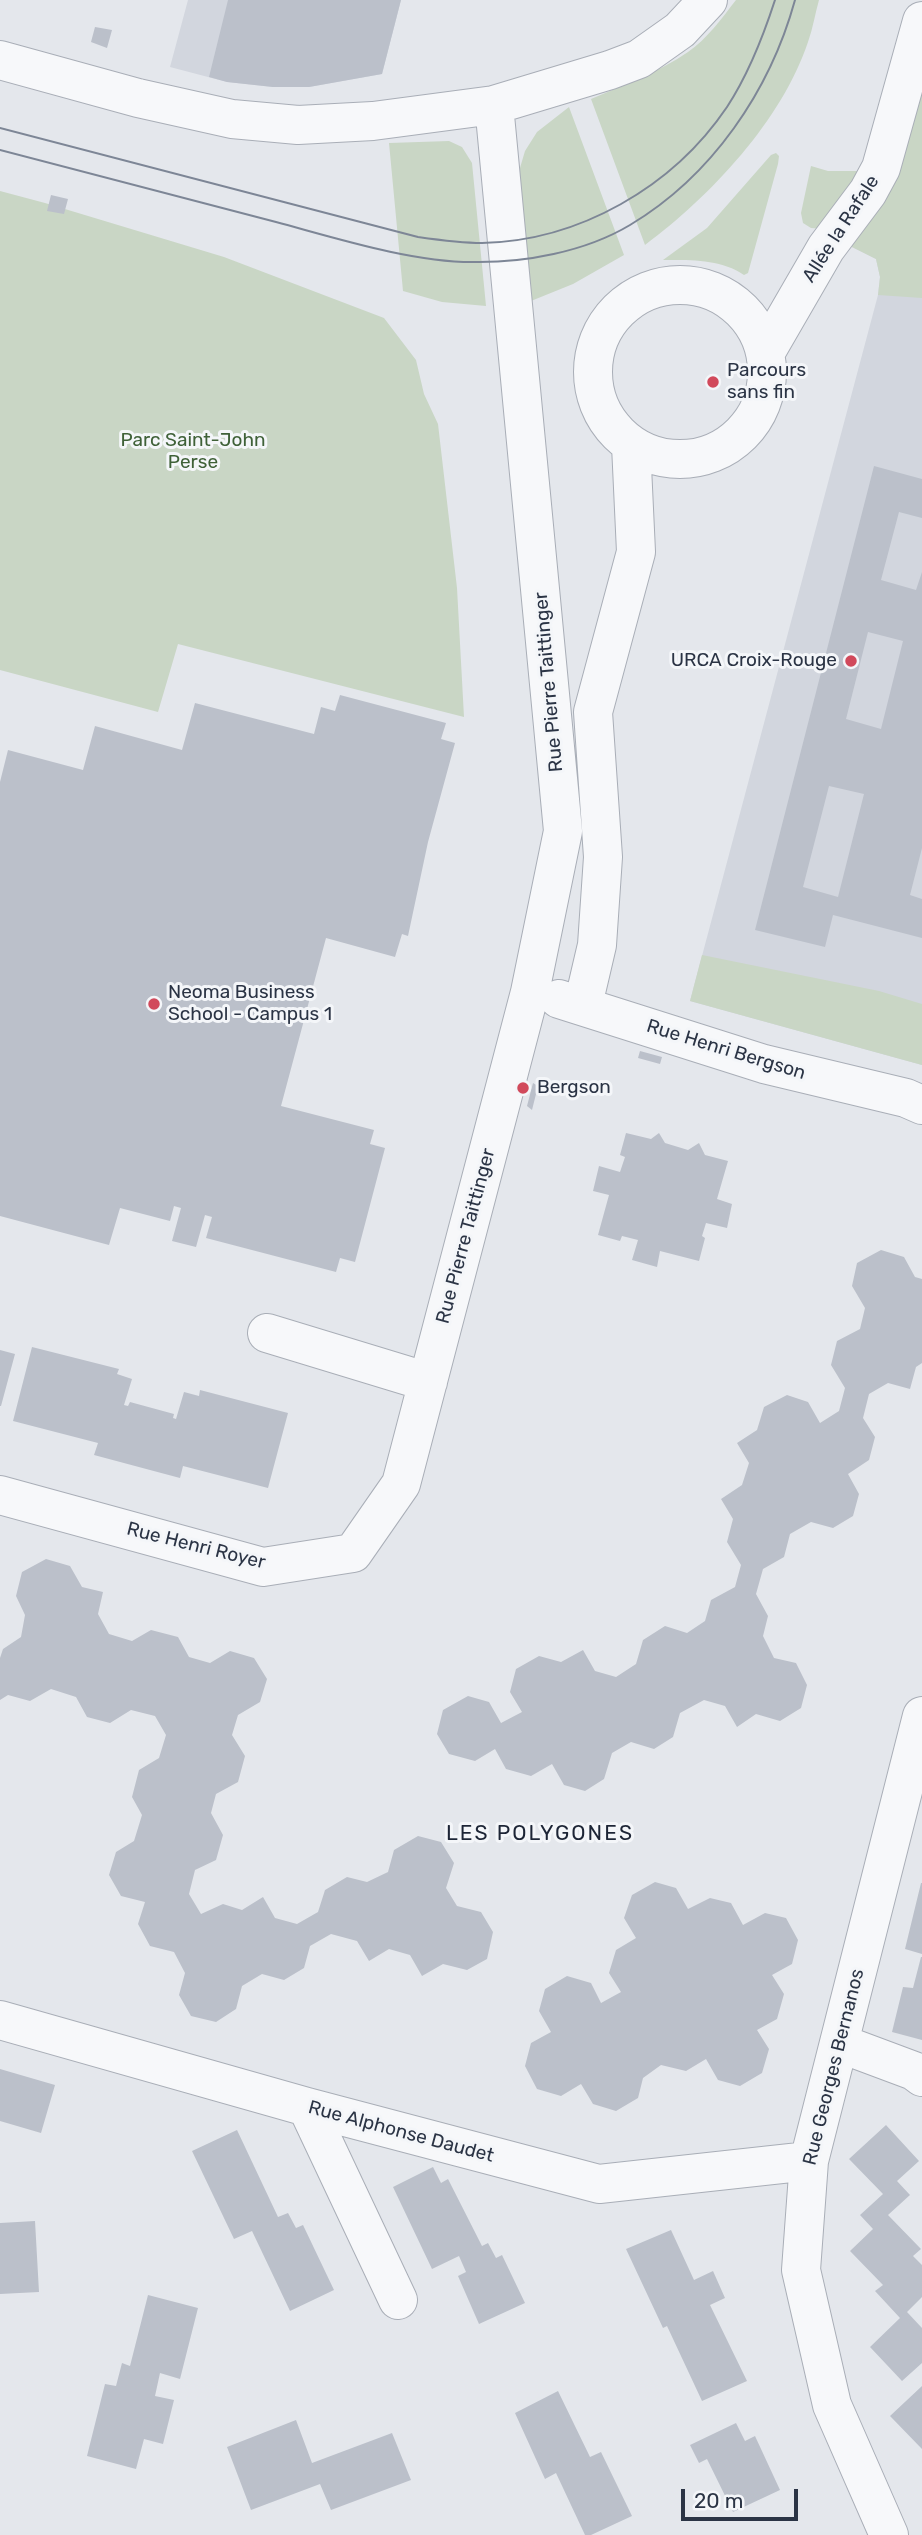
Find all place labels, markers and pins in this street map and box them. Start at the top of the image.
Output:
place label: Parcours sans fin [727,360,806,404]
marker: Parcours sans fin [705,374,721,390]
place label: URCA Croix-Rouge [671,650,837,672]
marker: URCA Croix-Rouge [843,653,859,669]
place label: Neoma Business School - Campus 1 [168,982,332,1026]
marker: Neoma Business School - Campus 1 [146,996,162,1012]
place label: Bergson [537,1077,611,1099]
marker: Bergson [515,1080,531,1096]

